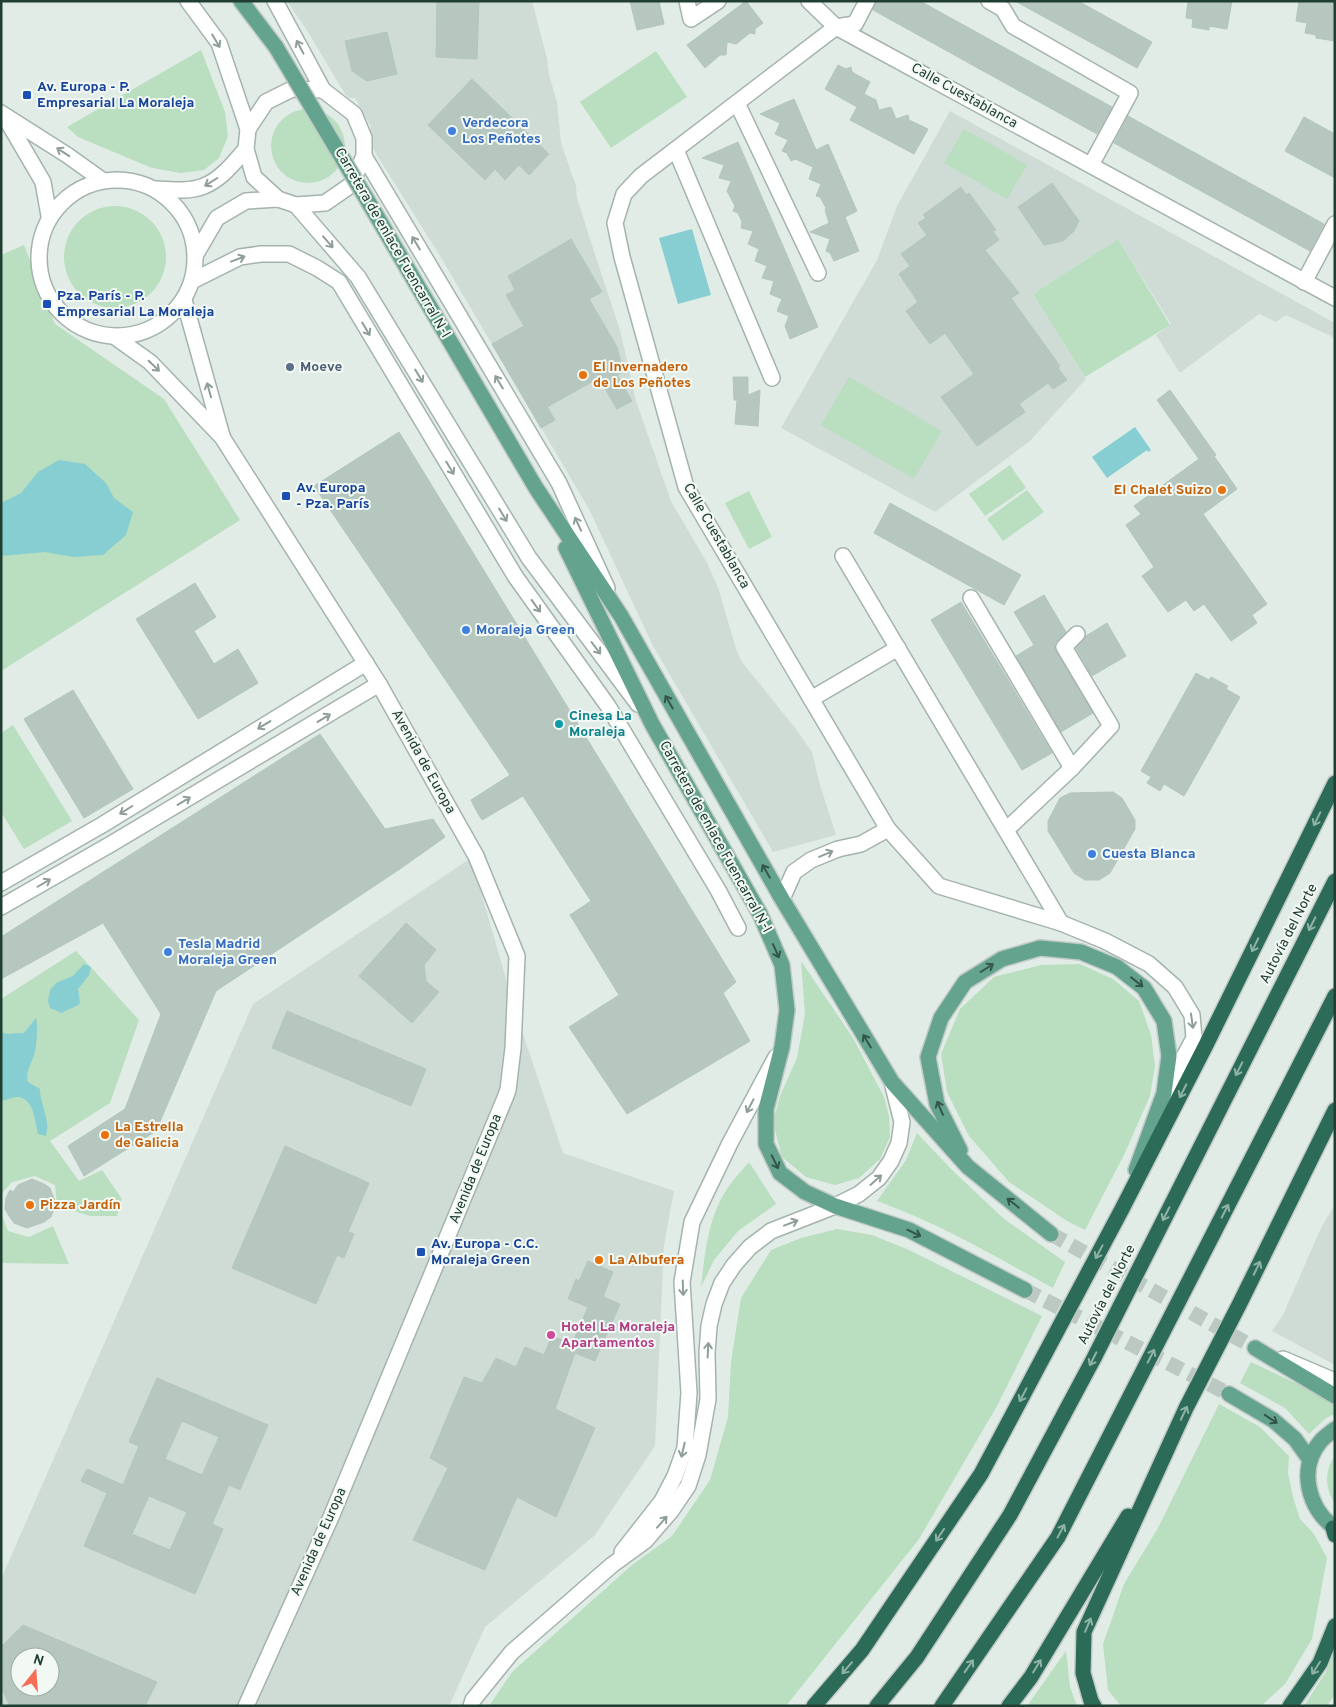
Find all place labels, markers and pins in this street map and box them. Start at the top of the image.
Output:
place label: Av. Europa - P. Empresarial La Moraleja [37,79,194,112]
marker: Av. Europa - P. Empresarial La Moraleja [21,89,33,101]
place label: Verdecora Los Peñotes [462,115,541,148]
marker: Verdecora Los Peñotes [446,125,458,137]
place label: Pza. París - P. Empresarial La Moraleja [57,288,214,321]
marker: Pza. París - P. Empresarial La Moraleja [41,298,53,310]
place label: Moeve [300,359,343,376]
place label: El Invernadero de Los Peñotes [593,359,691,392]
marker: Moeve [284,361,296,373]
marker: El Invernadero de Los Peñotes [577,369,589,381]
place label: Av. Europa - Pza. París [296,480,370,513]
place label: El Chalet Suizo [1114,482,1212,499]
marker: El Chalet Suizo [1216,484,1228,496]
marker: Av. Europa - Pza. París [280,490,292,502]
place label: Moraleja Green [476,622,575,639]
marker: Moraleja Green [460,624,472,636]
place label: Cinesa La Moraleja [569,708,632,741]
marker: Cinesa La Moraleja [553,718,565,730]
place label: Cuesta Blanca [1102,846,1195,863]
marker: Cuesta Blanca [1086,848,1098,860]
place label: Tesla Madrid Moraleja Green [178,936,277,969]
marker: Tesla Madrid Moraleja Green [162,946,174,958]
place label: La Estrella de Galicia [115,1119,184,1152]
marker: La Estrella de Galicia [99,1129,111,1141]
place label: Pizza Jardín [40,1197,121,1214]
marker: Pizza Jardín [24,1199,36,1211]
place label: Av. Europa - C.C. Moraleja Green [431,1236,538,1269]
marker: Av. Europa - C.C. Moraleja Green [415,1246,427,1258]
place label: La Albufera [609,1252,684,1269]
marker: La Albufera [593,1254,605,1266]
place label: Hotel La Moraleja Apartamentos [561,1319,675,1352]
marker: Hotel La Moraleja Apartamentos [545,1329,557,1341]

